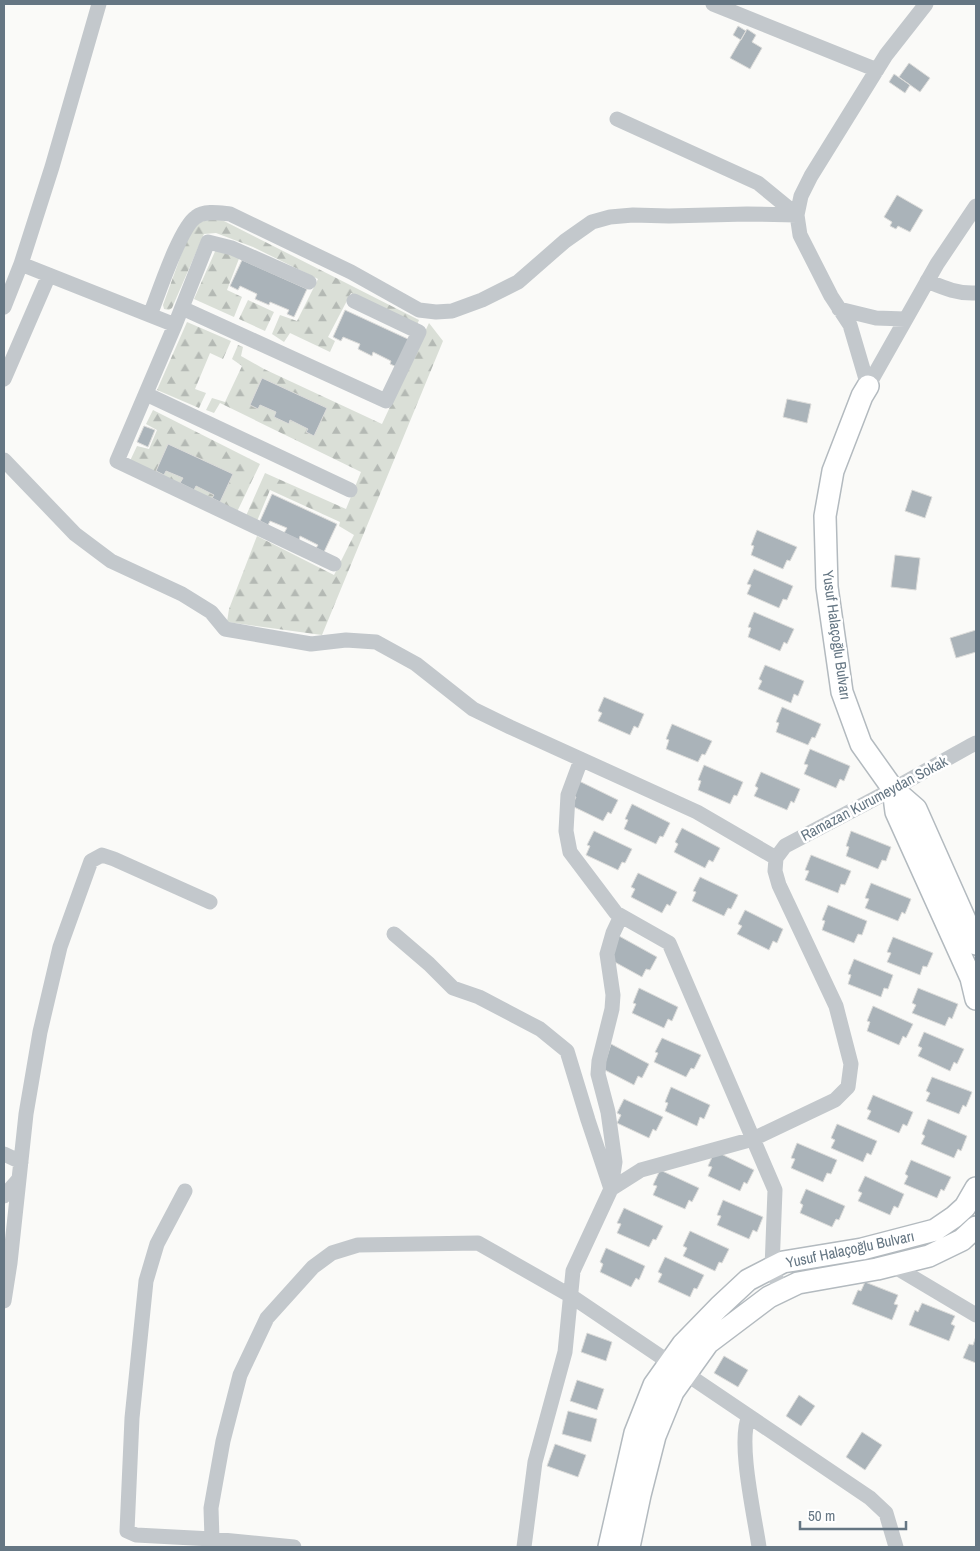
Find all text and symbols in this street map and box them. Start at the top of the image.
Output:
street label: Yusuf Halaçoğlu Bulvarı [818,569,856,701]
street label: Ramazan Kurumeydan Sokak [797,750,952,846]
street label: Yusuf Halaçoğlu Bulvarı [784,1225,916,1273]
scale bar [800,1498,906,1530]
text: 50 m [808,1505,835,1526]

